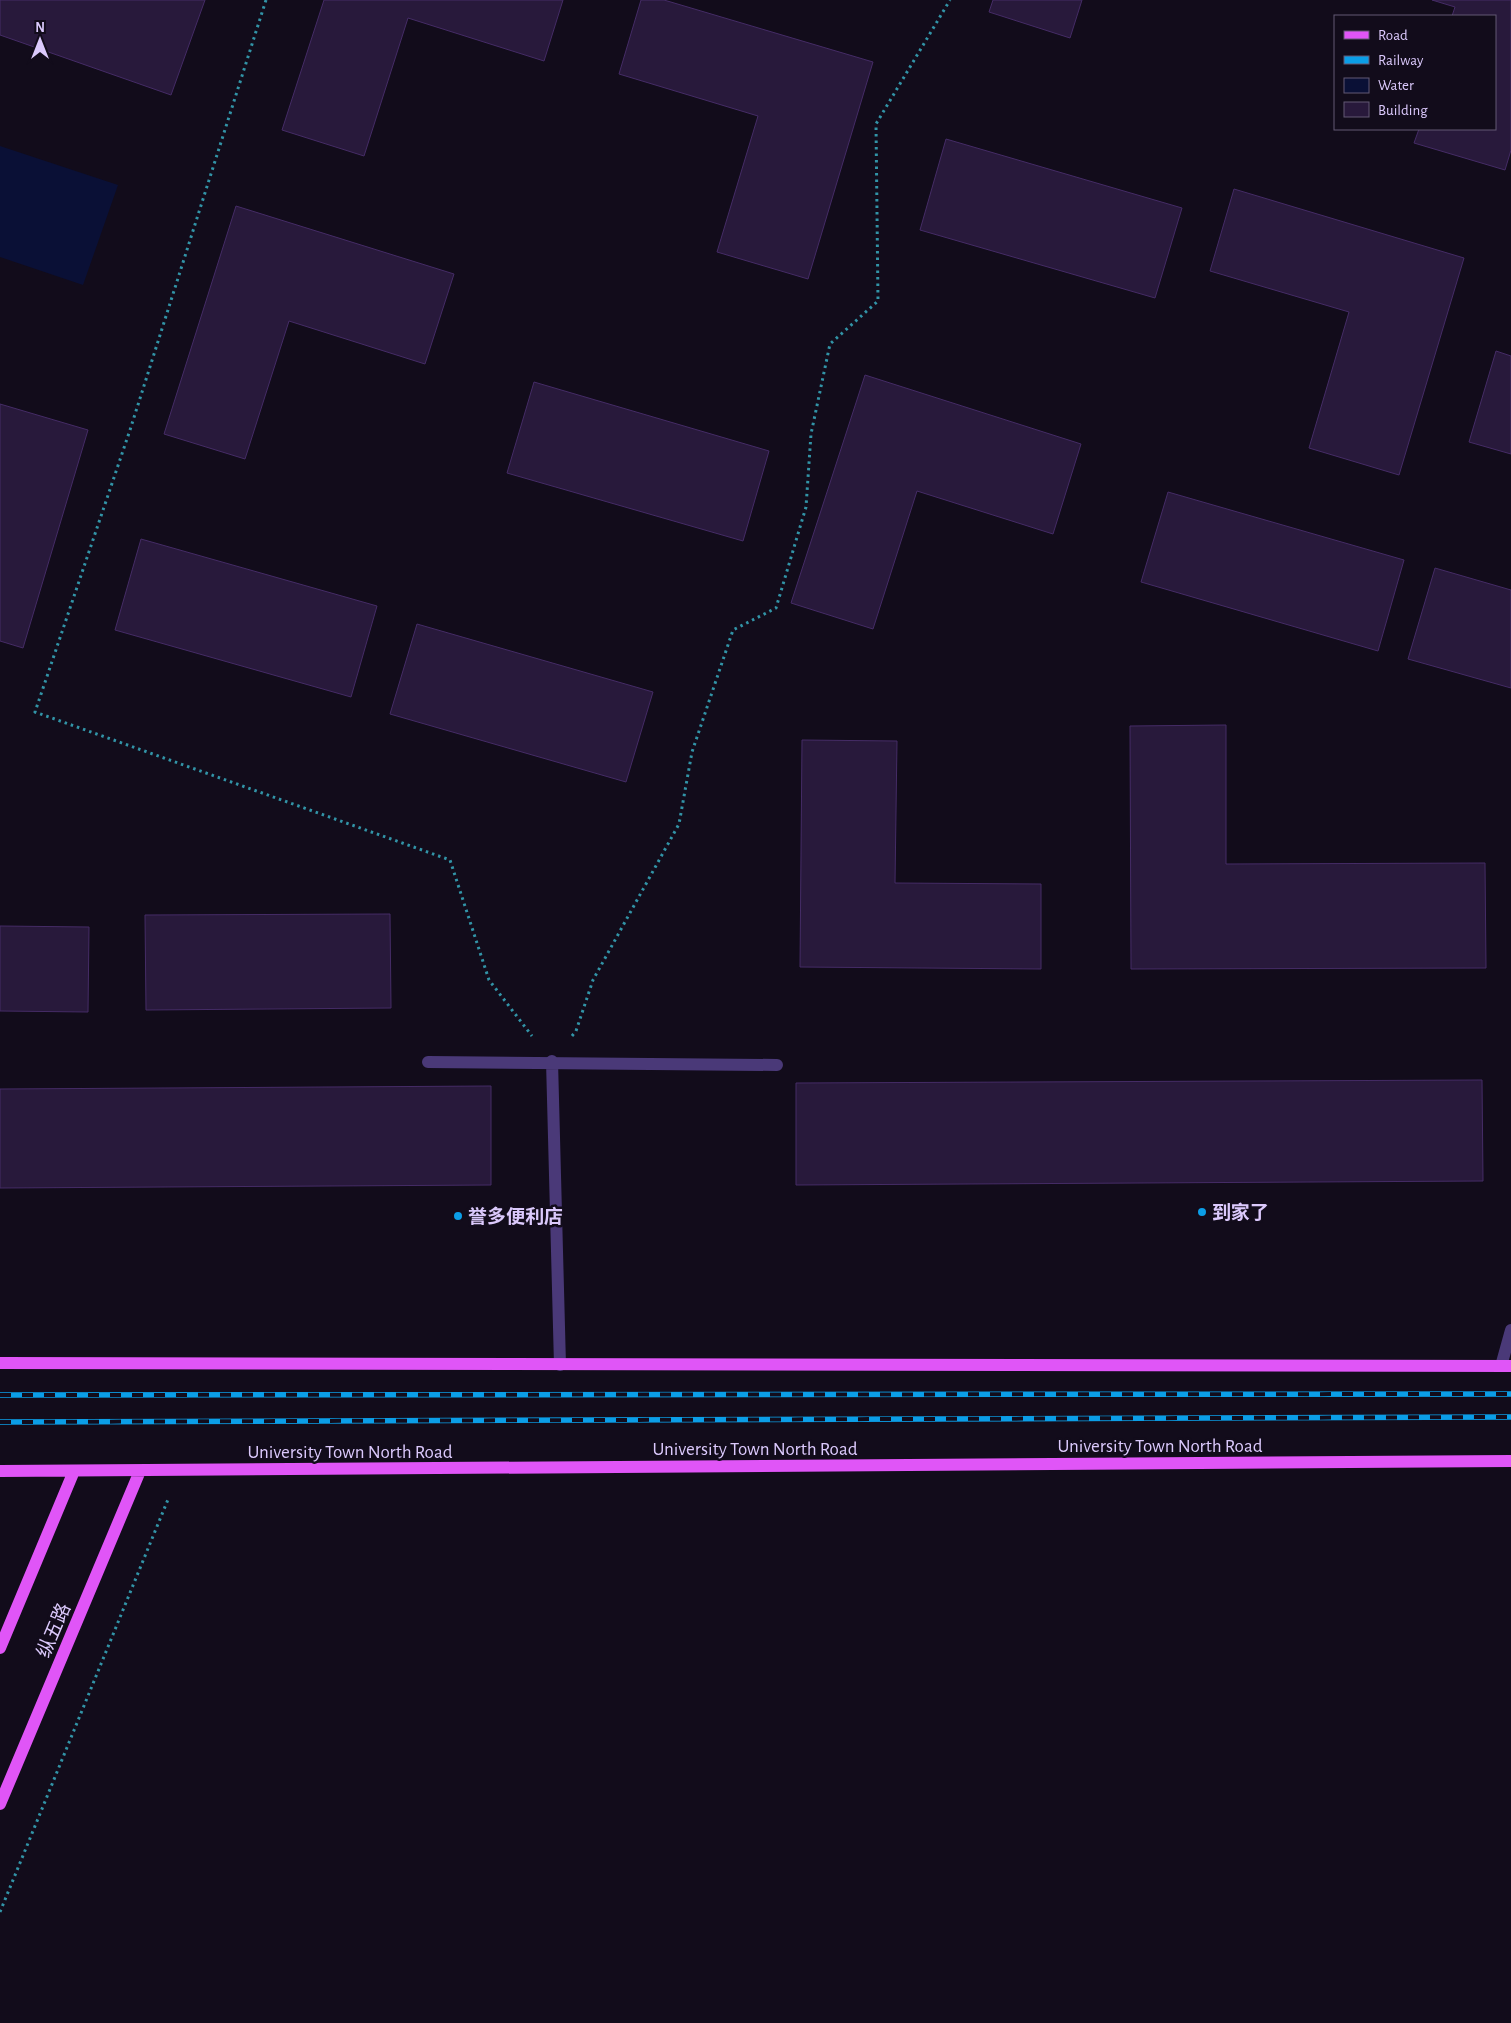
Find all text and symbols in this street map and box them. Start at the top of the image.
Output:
north arrow [15,15,65,65]
legend [1334,15,1496,130]
text: N [35,21,45,35]
text: Road [1378,28,1408,43]
text: Railway [1378,53,1424,68]
text: Water [1378,78,1414,93]
text: Building [1378,103,1428,118]
place label: 到家了 [1212,1202,1269,1223]
place label: 誉多便利店 [468,1206,563,1227]
marker: 到家了 [1196,1206,1208,1218]
marker: 誉多便利店 [452,1210,464,1222]
street label: University Town North Road [1057,1437,1263,1456]
street label: University Town North Road [652,1440,858,1459]
street label: University Town North Road [247,1443,453,1462]
street label: 纵五路 [34,1600,74,1661]

